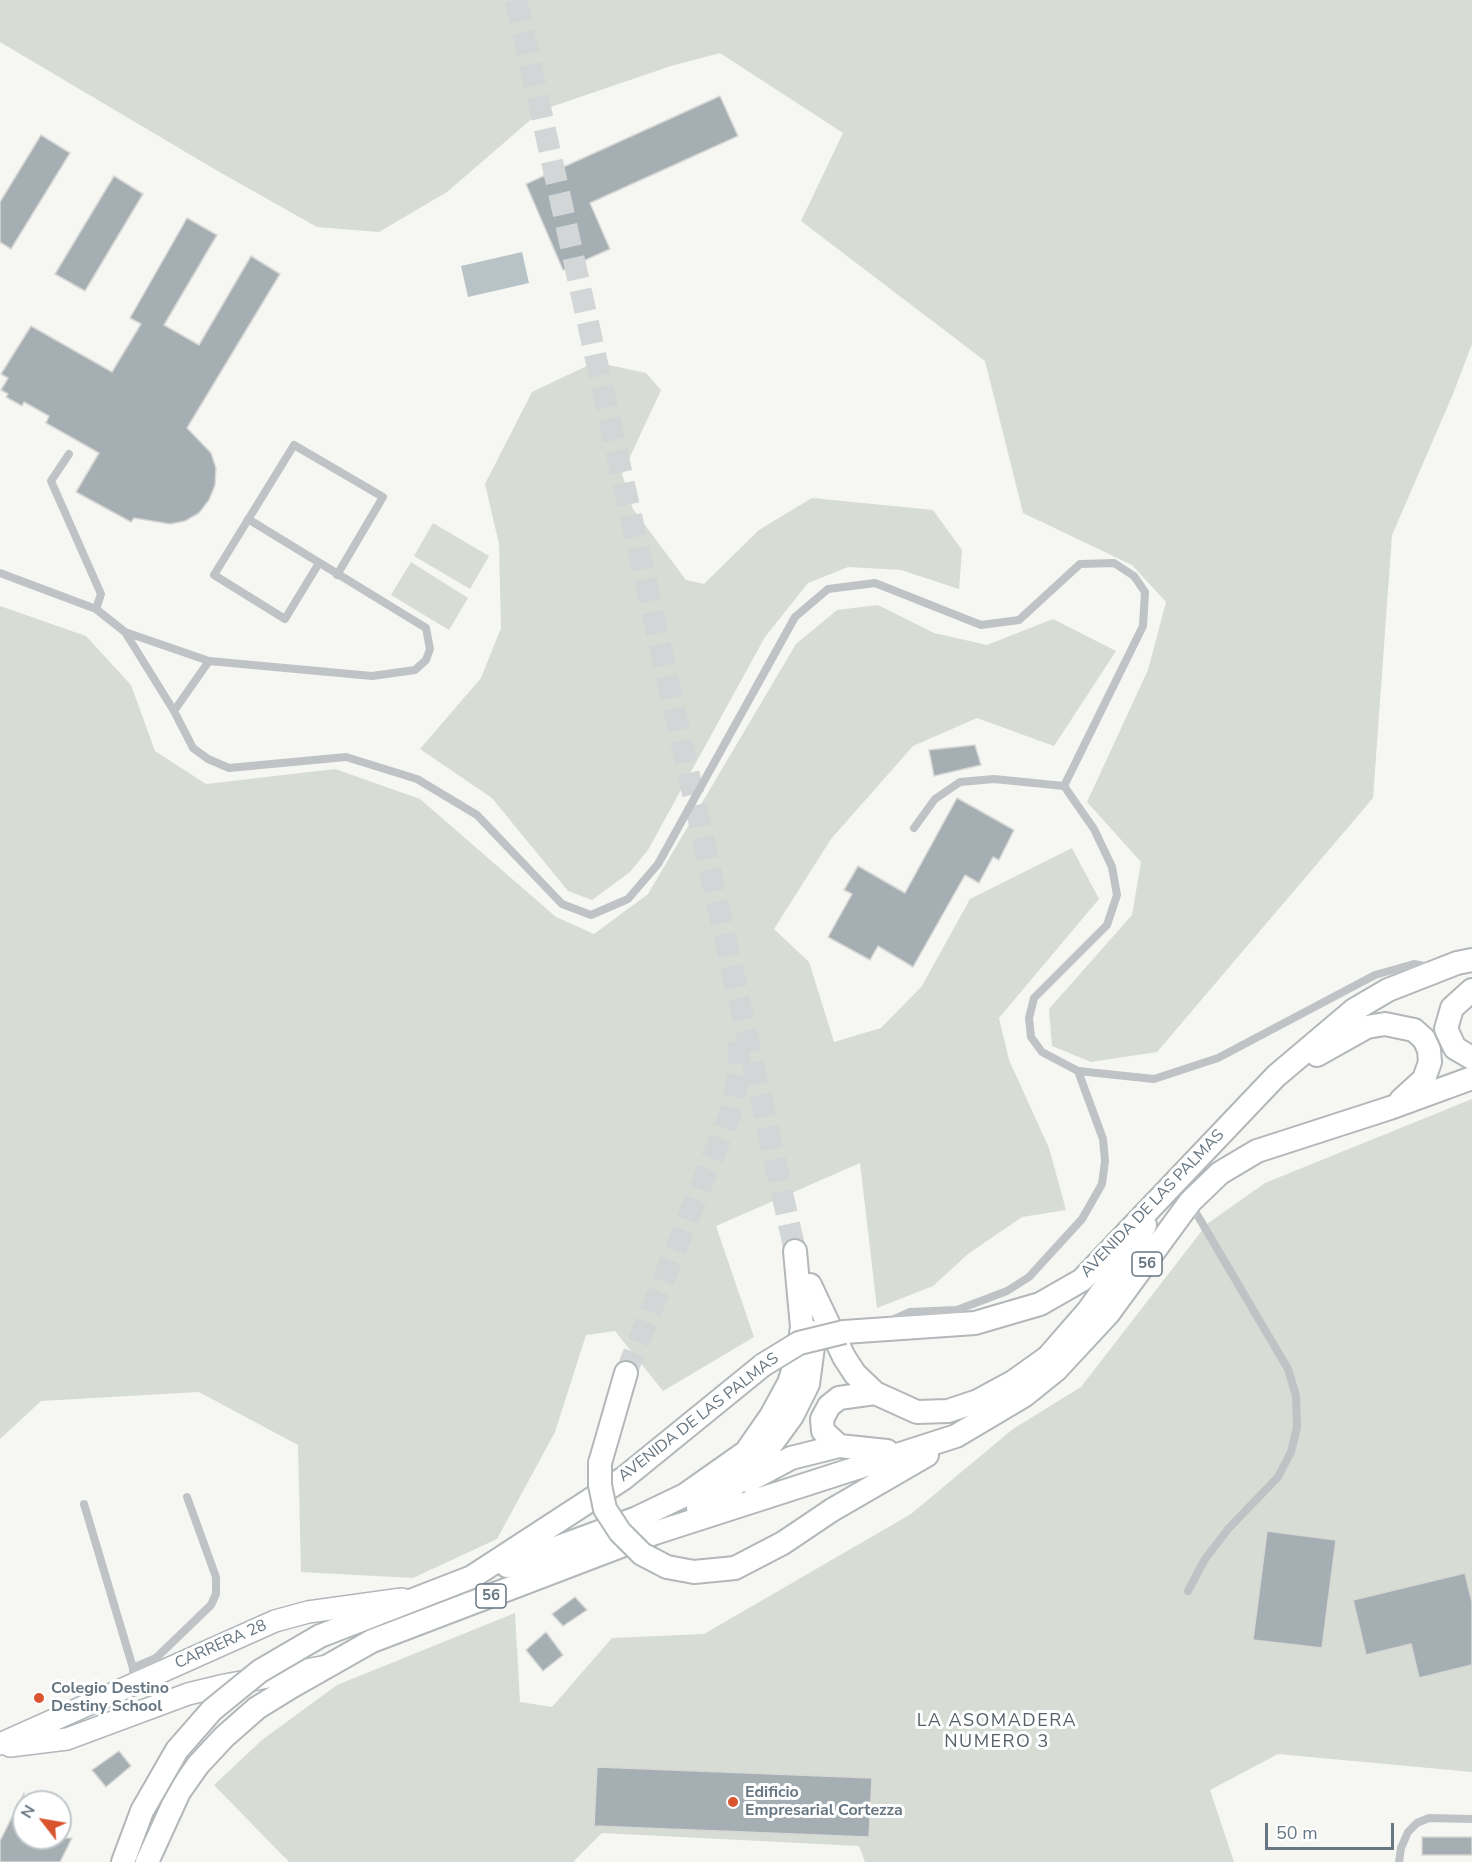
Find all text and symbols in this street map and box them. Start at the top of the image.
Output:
street label: AVENIDA DE LAS PALMAS [1077,1126,1229,1282]
road number: 56 [1132,1252,1162,1276]
street label: AVENIDA DE LAS PALMAS [615,1349,783,1487]
road number: 56 [476,1584,506,1608]
street label: CARRERA 28 [172,1616,270,1674]
place label: Colegio Destino Destiny School [51,1679,169,1717]
marker: Colegio Destino Destiny School [32,1691,46,1705]
district label: LA ASOMADERA NUMERO 3 [917,1711,1077,1754]
place label: Edificio Empresarial Cortezza [745,1783,903,1821]
north arrow [12,1790,72,1850]
marker: Edificio Empresarial Cortezza [726,1795,740,1809]
text: N [16,1801,41,1823]
scale bar [1268,1811,1397,1849]
text: 50 m [1276,1821,1318,1845]

